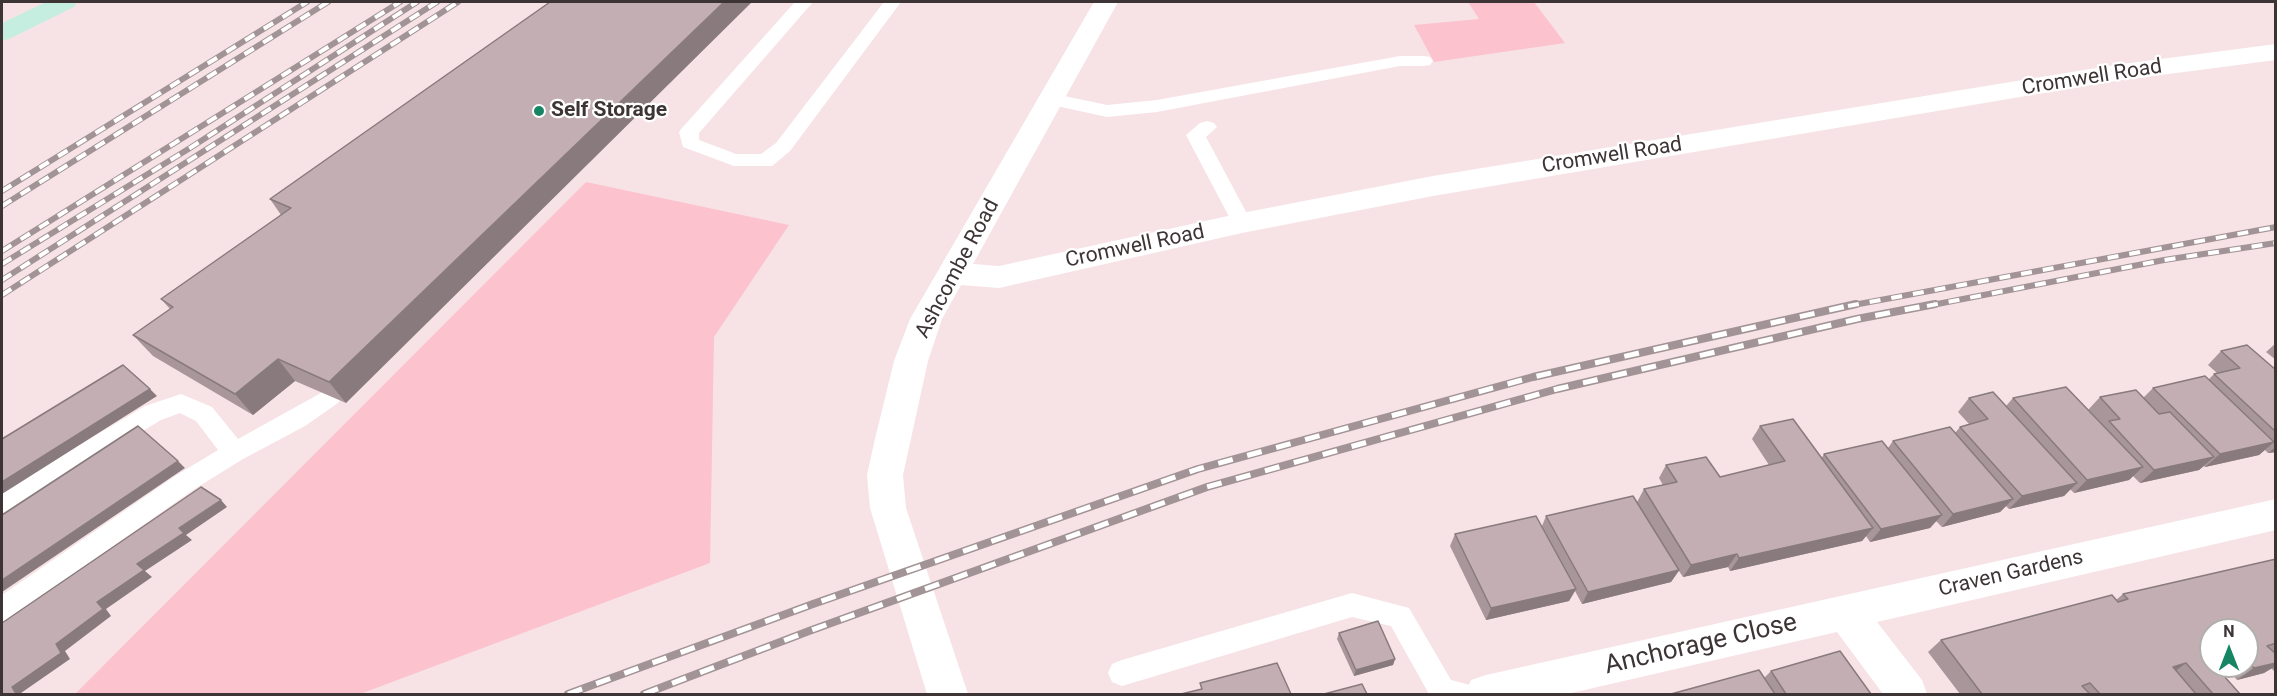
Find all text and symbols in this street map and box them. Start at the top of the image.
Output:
street label: Cromwell Road [2020,54,2164,102]
place label: Self Storage [551,98,667,124]
marker: Self Storage [532,104,546,118]
street label: Cromwell Road [1540,132,1684,180]
street label: Ashcombe Road [911,195,1005,343]
street label: Cromwell Road [1063,220,1207,274]
street label: Craven Gardens [1936,545,2086,603]
street label: Anchorage Close [1602,608,1800,682]
north arrow [2199,618,2259,678]
text: N [2223,622,2235,641]

